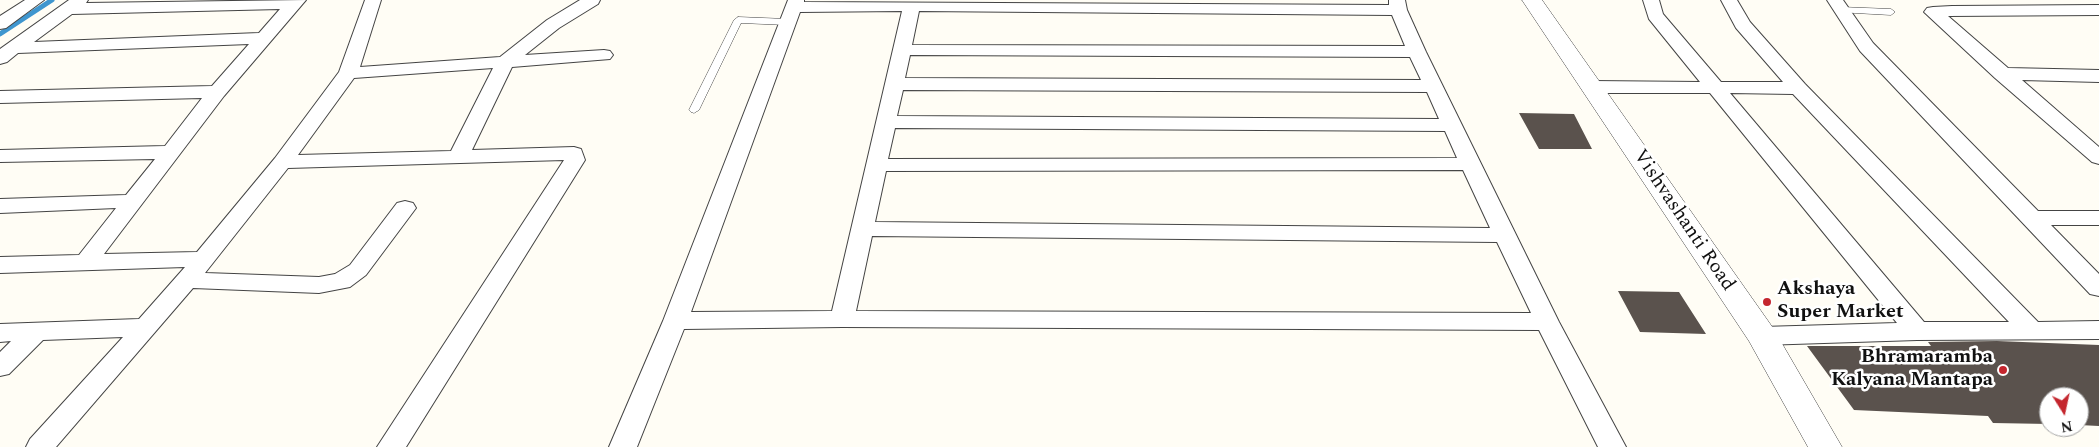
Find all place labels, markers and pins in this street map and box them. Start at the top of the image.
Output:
place label: Akshaya Super Market [1777,278,1904,325]
marker: Akshaya Super Market [1761,296,1773,308]
place label: Bhramaramba Kalyana Mantapa [1831,346,1993,393]
marker: Bhramaramba Kalyana Mantapa [1997,364,2009,376]

